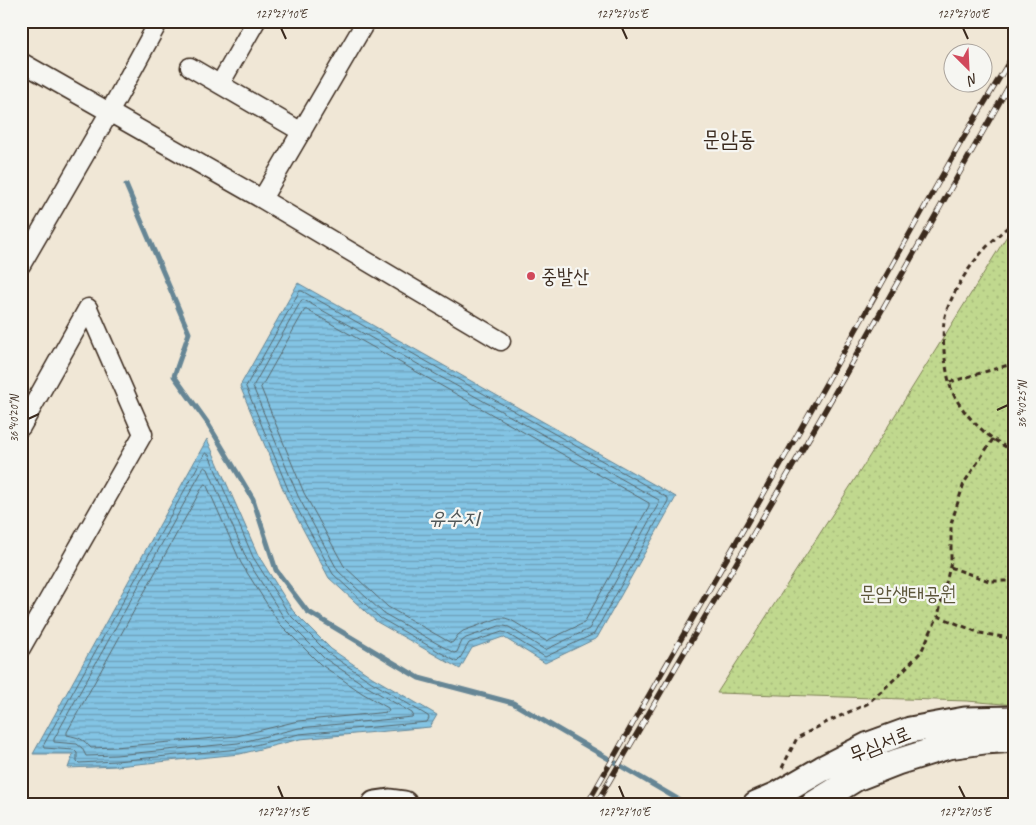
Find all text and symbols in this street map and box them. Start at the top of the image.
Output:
text: 127°27'10"E [255,6,309,22]
text: 127°27'05"E [596,6,650,22]
text: 127°27'00"E [937,6,991,22]
north arrow [944,42,994,92]
text: N [964,70,981,90]
district label: 문암동 [702,125,756,153]
place label: 중발산 [541,264,589,289]
marker: 중발산 [525,270,537,282]
text: 36°40'25"N [1014,380,1030,429]
text: 36°40'20"N [6,394,22,443]
water label: 유수지 [429,505,481,531]
park label: 문암생태공원 [860,581,956,606]
street label: 무심서로 [845,720,915,768]
text: 127°27'15"E [257,804,311,820]
text: 127°27'10"E [598,804,652,820]
text: 127°27'05"E [939,804,993,820]

